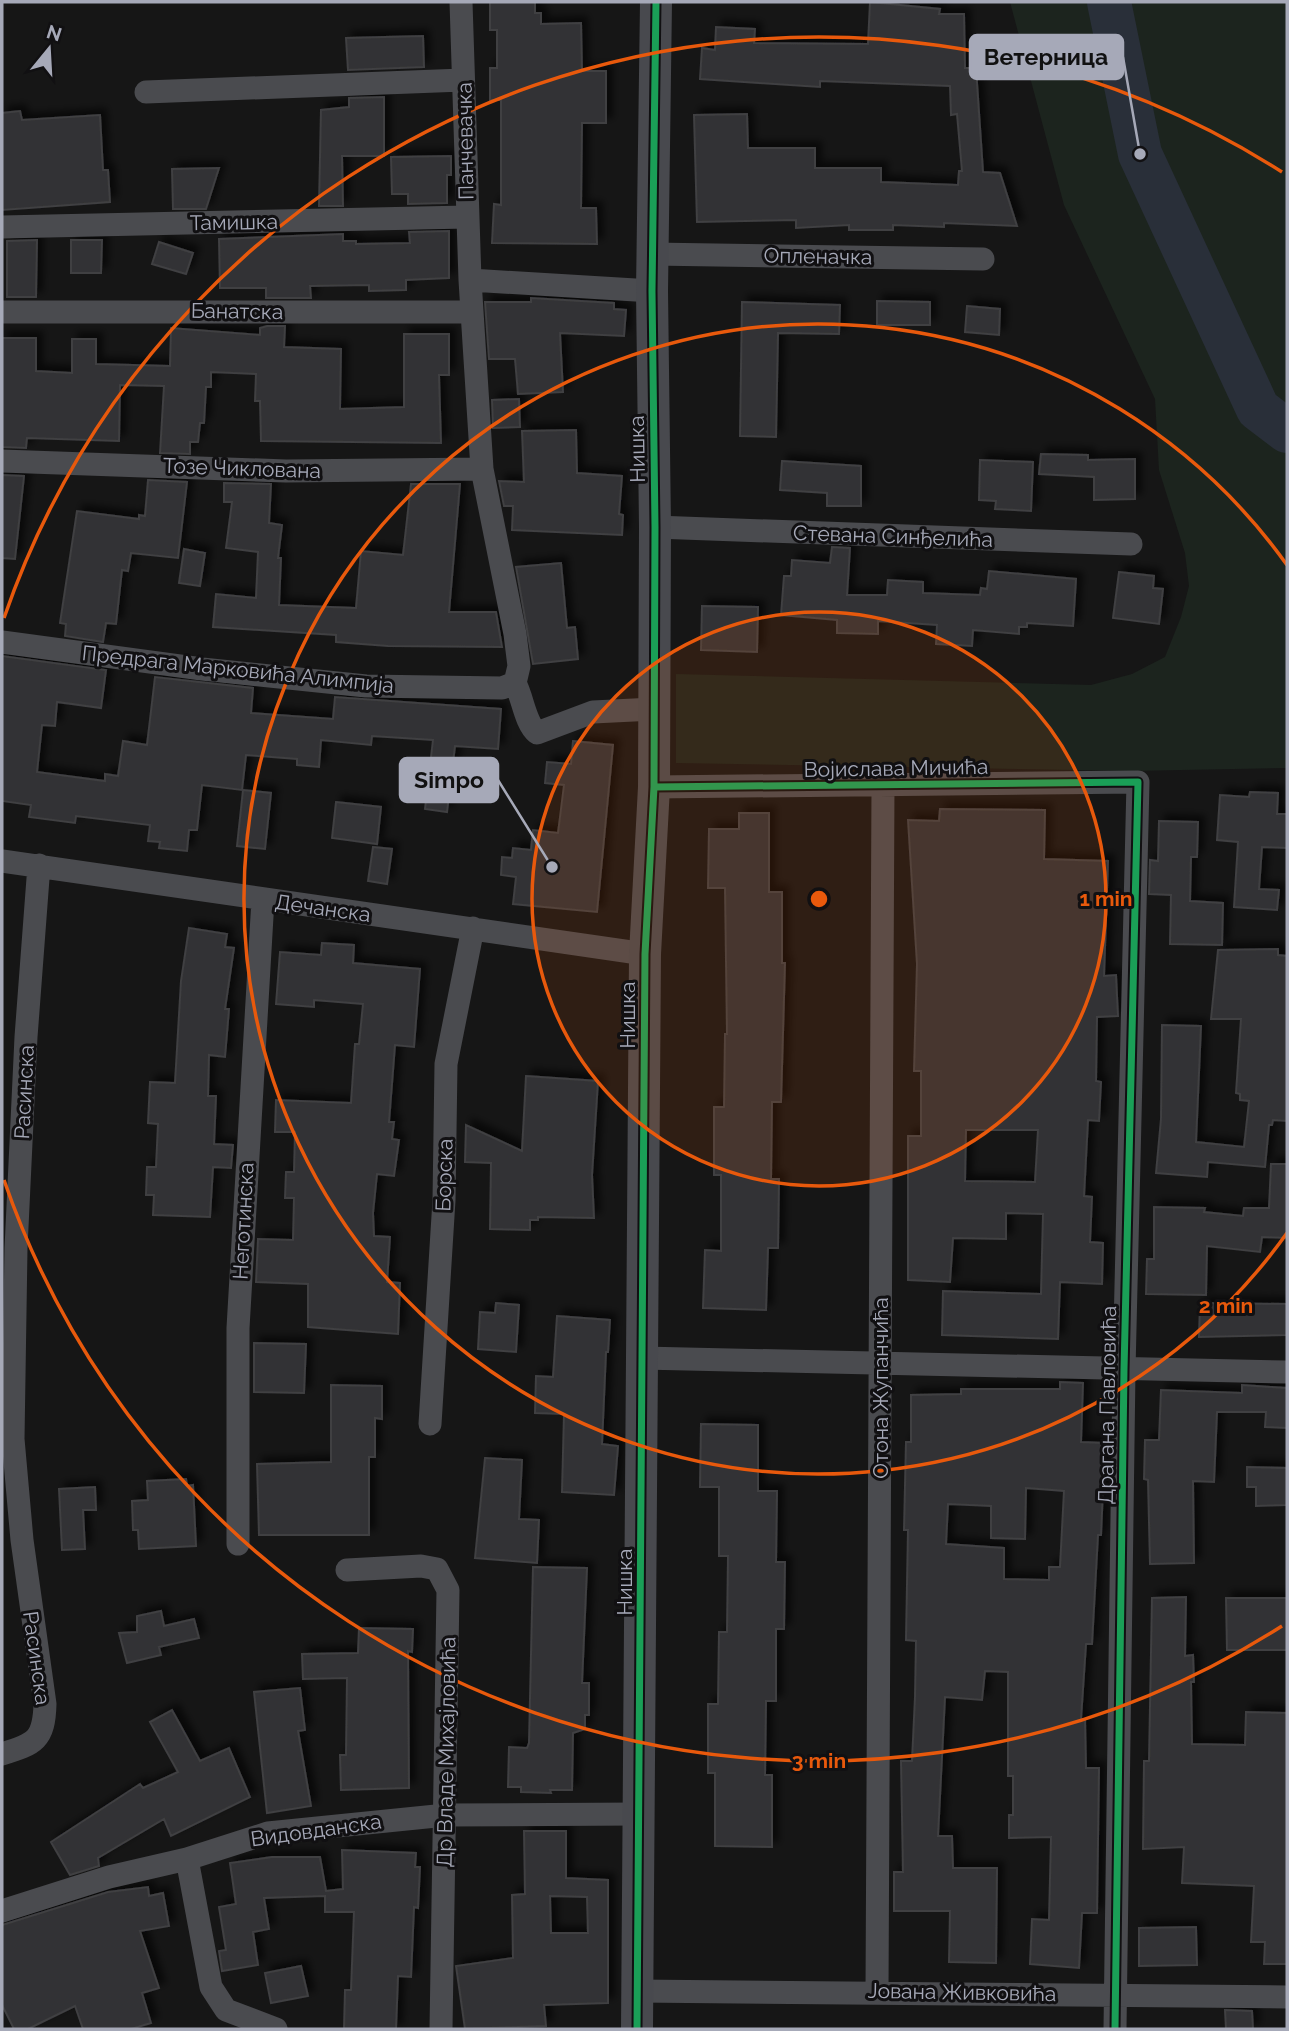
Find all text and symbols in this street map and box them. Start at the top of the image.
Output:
north arrow [14,14,84,84]
text: N [44,20,65,46]
callout: Ветерница [970,35,1123,79]
text: Ветерница [984,43,1108,70]
street label: Панчевачка [451,82,479,200]
street label: Тамишка [190,209,278,235]
street label: Опленачка [763,243,873,269]
street label: Банатска [191,298,283,324]
street label: Нишка [624,415,650,483]
street label: Тозе Чиклована [163,453,321,483]
street label: Стевана Синђелића [793,520,993,552]
street label: Предрага Марковића Алимпија [81,640,395,698]
street label: Војислава Мичића [804,754,988,782]
callout: Simpo [400,758,498,802]
text: Simpo [414,766,484,793]
text: 1 min [1079,886,1133,911]
centre of rings [807,887,831,911]
street label: Дечанска [274,889,372,927]
street label: Нишка [615,981,640,1049]
street label: Расинска [9,1044,39,1140]
street label: Борска [430,1138,458,1212]
street label: Неготинска [227,1162,259,1280]
text: 2 min [1199,1293,1253,1318]
street label: Отона Жупанчића [868,1297,893,1479]
street label: Драгана Павловића [1093,1305,1121,1505]
street label: Нишка [612,1548,637,1616]
street label: Расинска [18,1609,56,1707]
street label: Др Владе Михајловића [431,1636,461,1868]
text: 3 min [792,1748,846,1773]
street label: Видовданска [249,1808,383,1852]
street label: Јована Живковића [867,1978,1057,2006]

